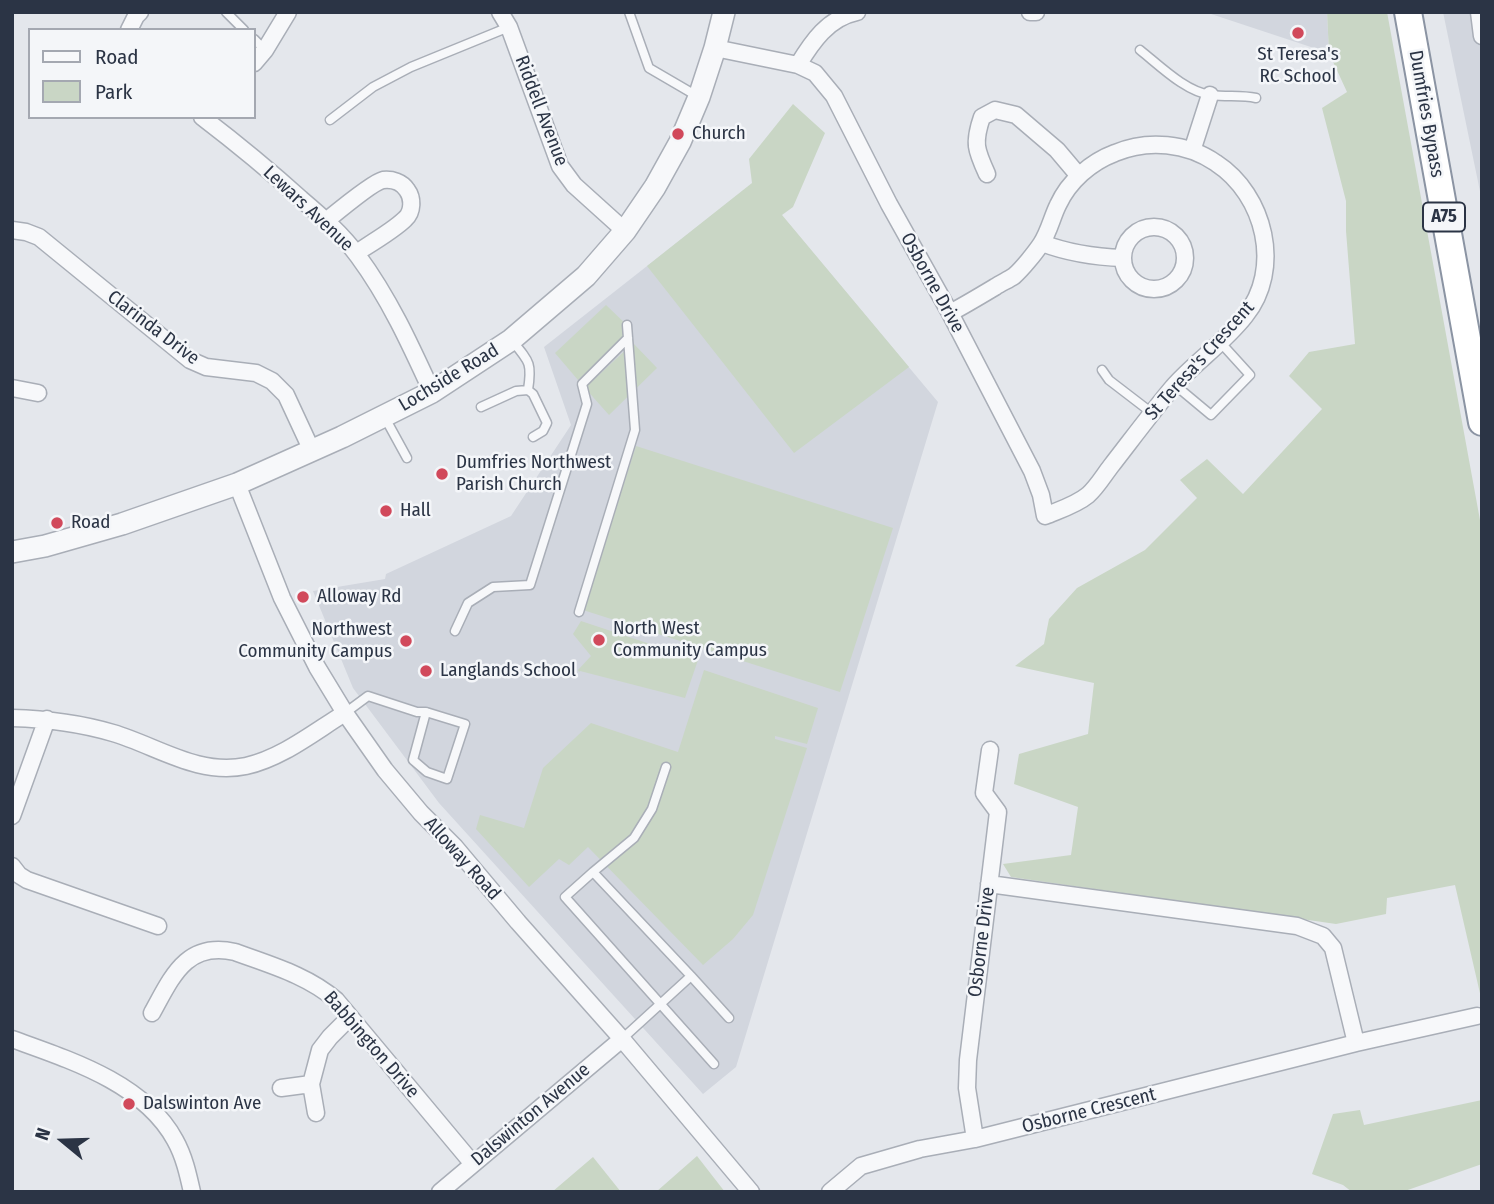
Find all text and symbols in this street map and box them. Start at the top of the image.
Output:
marker: St Teresa's RC School [1290,25,1306,41]
legend [28,28,256,119]
text: Road [95,44,139,70]
place label: St Teresa's RC School [1257,44,1339,88]
street label: Dumfries Bypass [1404,49,1448,179]
street label: Riddell Avenue [509,53,573,169]
text: Park [95,79,132,105]
place label: Church [692,123,746,145]
marker: Church [670,126,686,142]
street label: Lewars Avenue [258,161,358,257]
road number: A75 [1423,202,1465,232]
street label: Osborne Drive [895,229,969,337]
street label: Clarinda Drive [102,286,204,370]
street label: St Teresa's Crescent [1141,297,1259,425]
street label: Lochside Road [395,339,503,417]
place label: Dumfries Northwest Parish Church [456,452,611,496]
marker: Dumfries Northwest Parish Church [434,466,450,482]
place label: Hall [400,500,431,522]
marker: Hall [378,503,394,519]
place label: Road [71,512,110,534]
marker: Road [49,515,65,531]
place label: Alloway Rd [317,586,401,608]
marker: Alloway Rd [295,589,311,605]
place label: North West Community Campus [613,618,767,662]
place label: Northwest Community Campus [238,619,392,663]
marker: North West Community Campus [591,632,607,648]
marker: Northwest Community Campus [398,633,414,649]
place label: Langlands School [440,660,576,682]
marker: Langlands School [418,663,434,679]
street label: Alloway Road [419,813,505,905]
street label: Osborne Drive [964,886,1000,998]
street label: Babbington Drive [318,987,424,1103]
street label: Dalswinton Avenue [467,1059,595,1171]
street label: Osborne Crescent [1020,1083,1158,1139]
place label: Dalswinton Ave [143,1093,261,1115]
marker: Dalswinton Ave [121,1096,137,1112]
north arrow [28,1106,98,1176]
text: N [30,1125,55,1143]

